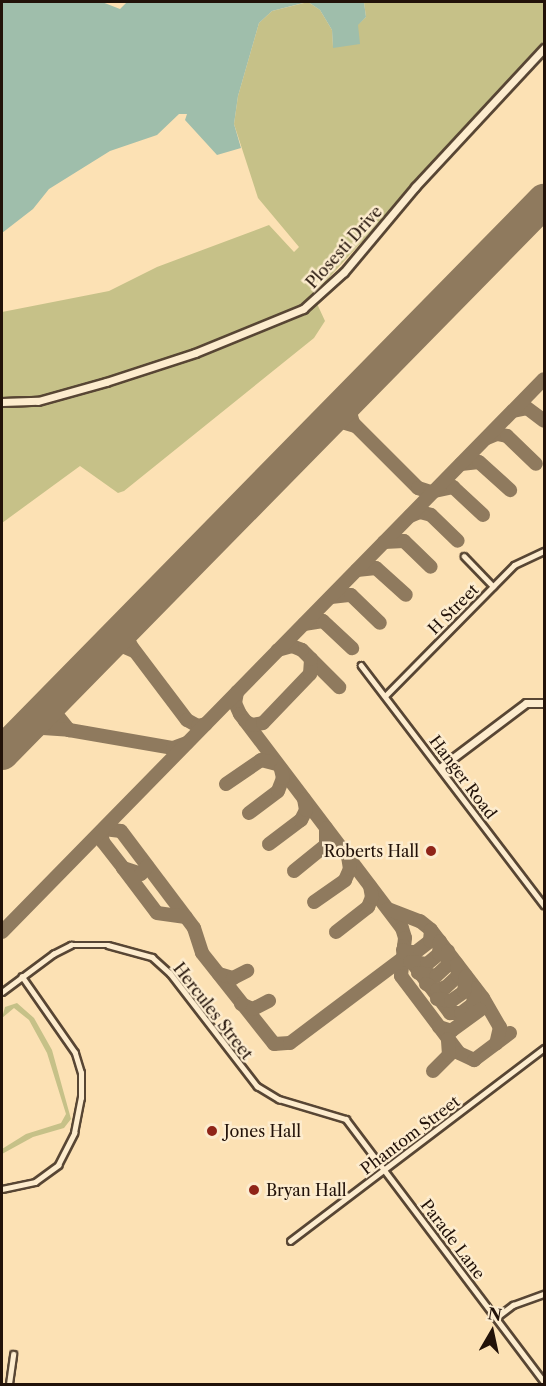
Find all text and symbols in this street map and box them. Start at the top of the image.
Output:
street label: Plosesti Drive [302,202,386,292]
street label: H Street [424,580,482,638]
street label: Hanger Road [425,731,501,823]
place label: Roberts Hall [324,841,419,861]
marker: Roberts Hall [424,844,438,858]
street label: Hercules Street [169,959,257,1063]
street label: Phantom Street [357,1092,463,1178]
place label: Jones Hall [224,1121,301,1141]
marker: Jones Hall [205,1124,219,1138]
place label: Bryan Hall [266,1180,347,1200]
marker: Bryan Hall [247,1183,261,1197]
street label: Parade Lane [417,1195,489,1283]
north arrow [462,1302,522,1362]
text: N [486,1303,503,1325]

